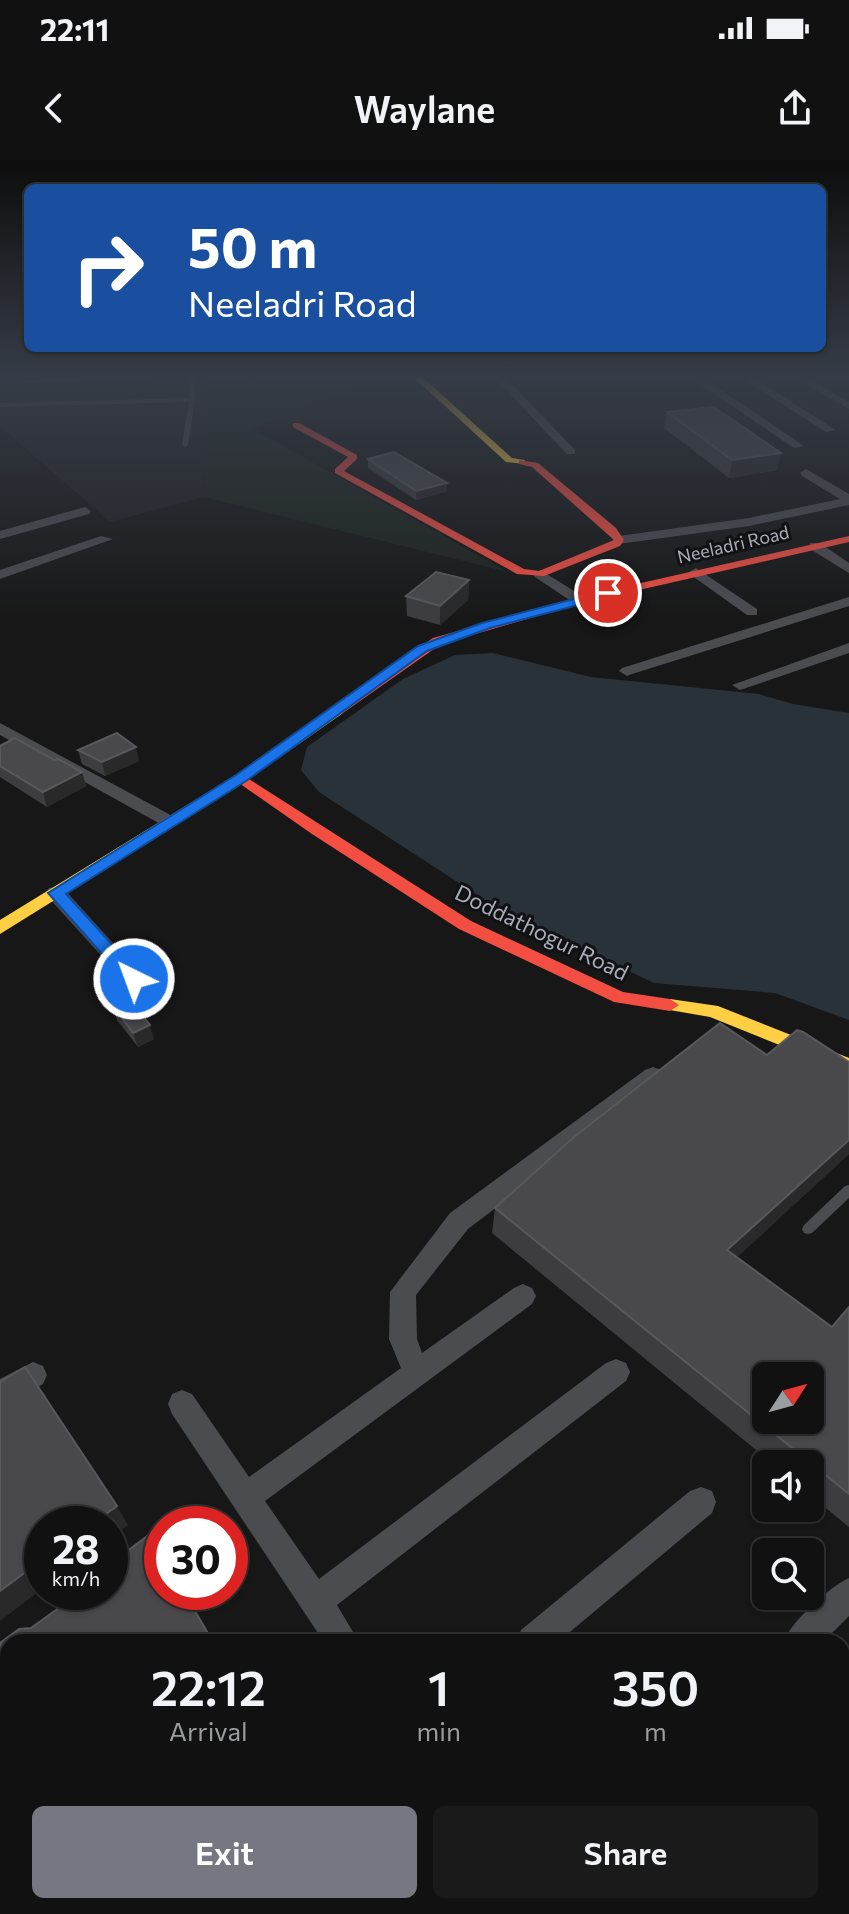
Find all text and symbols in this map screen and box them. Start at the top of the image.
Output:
text: 22:11 [40,10,109,47]
icon: back [32,86,76,130]
text: Waylane [354,86,495,130]
icon: share [773,86,817,130]
text: 50 m [188,211,317,280]
icon: right [56,216,160,320]
text: Neeladri Road [188,280,416,324]
street label: Neeladri Road [675,520,791,568]
pin [574,559,642,627]
icon: arrive [586,571,630,615]
street label: Doddathogur Road [451,878,633,986]
position arrow [92,937,176,1021]
north arrow [752,1362,824,1434]
map controls [752,1362,824,1610]
button: sound [752,1450,824,1522]
speed limit sign: 30 [144,1506,248,1610]
text: 28 [52,1523,100,1572]
button: search [752,1538,824,1610]
text: km/h [52,1566,100,1590]
text: 22:12 [151,1657,266,1716]
text: 1 [428,1657,449,1716]
text: 350 [612,1657,699,1716]
text: Arrival [169,1715,248,1746]
text: min [417,1715,461,1746]
text: m [644,1715,667,1746]
button: Exit [32,1806,417,1898]
button: Share [433,1806,818,1898]

